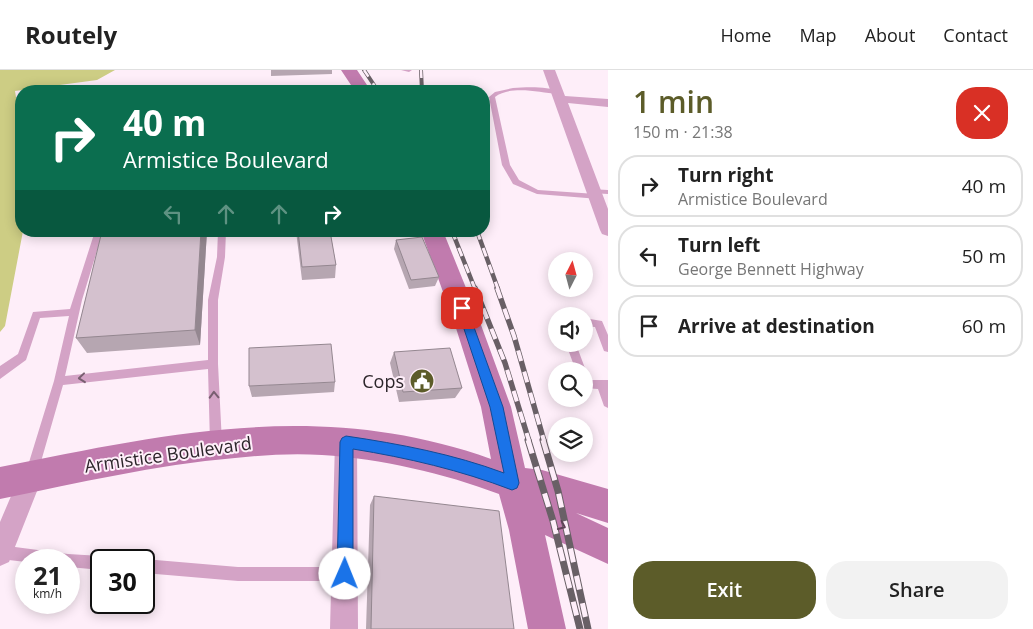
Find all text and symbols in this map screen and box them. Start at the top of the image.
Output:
text: Routely [25,18,117,51]
text: Home [721,23,771,47]
text: Map [799,23,837,47]
text: About [865,23,915,47]
text: Contact [943,23,1008,47]
text: 1 min [633,81,714,122]
button: close [956,87,1008,139]
text: 40 m [123,99,206,146]
icon: right [40,105,105,170]
text: 150 m · 21:38 [633,121,733,143]
text: Armistice Boulevard [123,144,329,174]
text: Turn right [678,162,773,188]
icon: right [635,172,663,200]
text: 40 m [962,173,1006,199]
text: Armistice Boulevard [678,188,828,210]
icon: left [159,200,187,228]
icon: ahead [212,200,240,228]
icon: ahead [265,200,293,228]
icon: right [318,200,346,228]
text: Turn left [678,232,760,258]
icon: left [635,242,663,270]
text: 50 m [962,243,1006,269]
north arrow [548,252,592,298]
map controls [548,252,593,462]
text: George Bennett Highway [678,258,864,280]
pin [441,287,483,329]
icon: arrive [448,294,476,322]
button: sound [548,307,593,352]
icon: arrive [635,312,663,340]
text: Arrive at destination [678,313,875,339]
text: 60 m [962,313,1006,339]
button: search [548,362,593,407]
public building icon: Cops [409,368,435,394]
place label: Cops [362,369,404,393]
one-way arrow [78,373,86,384]
one-way arrow [209,391,220,399]
button: layers [548,417,593,462]
street label: Armistice Boulevard [83,430,253,478]
one-way arrow [557,519,566,529]
position arrow [318,547,370,599]
speed limit sign: 30 [90,549,155,614]
text: 21 [33,558,62,592]
button: Exit [633,561,816,619]
button: Share [826,561,1008,619]
text: km/h [33,585,62,602]

